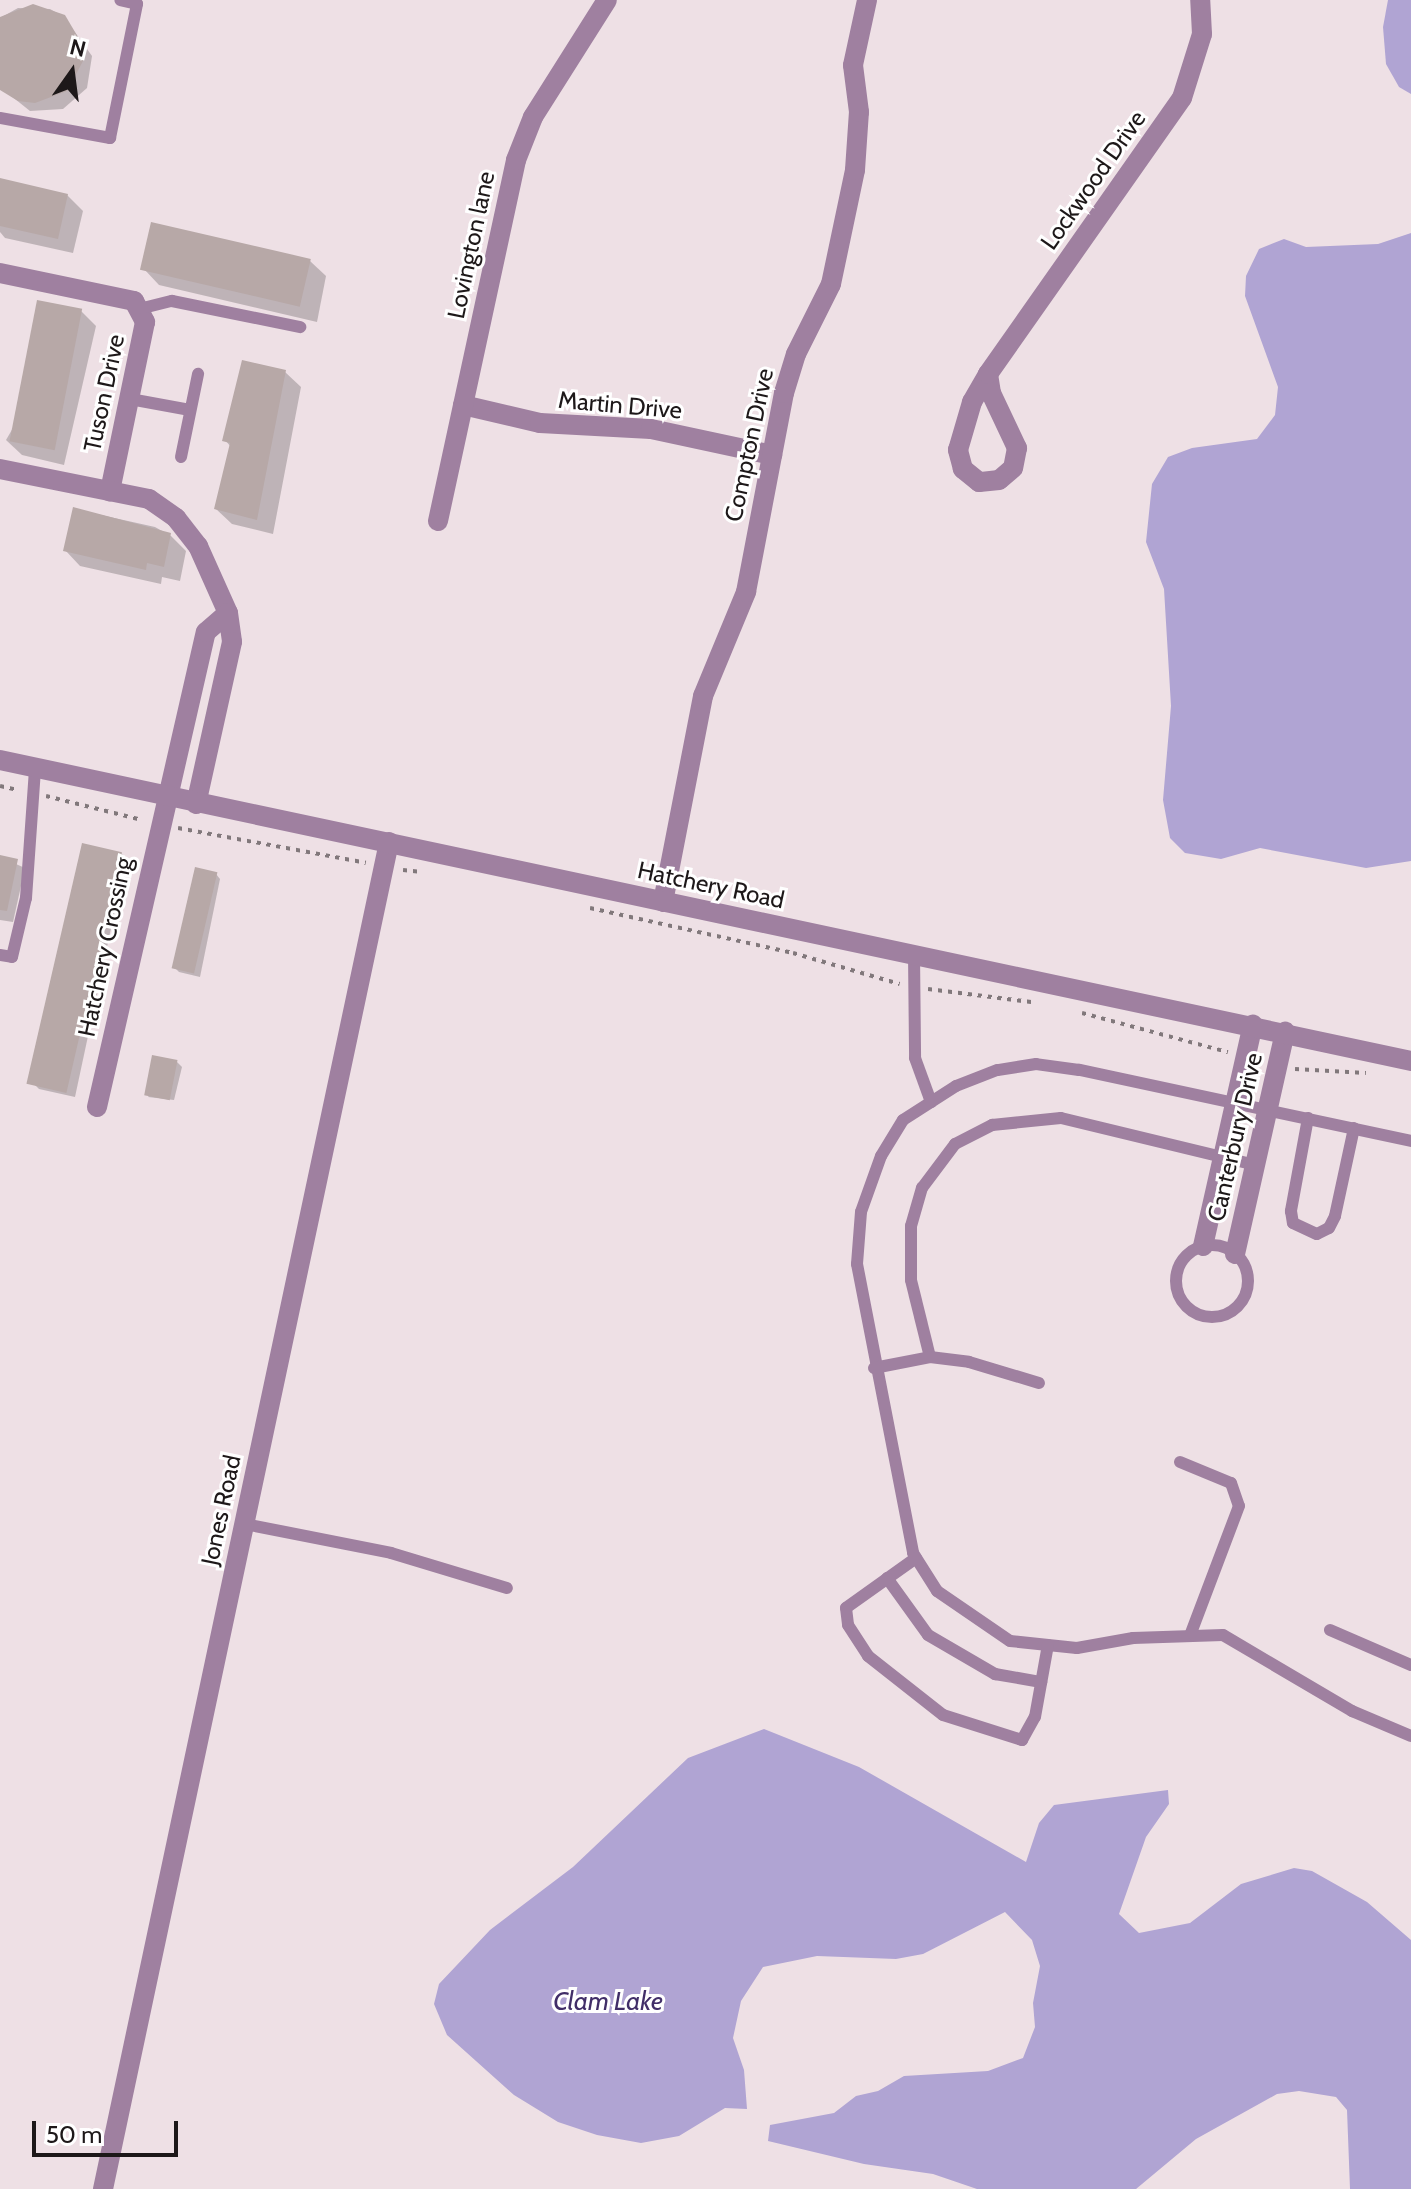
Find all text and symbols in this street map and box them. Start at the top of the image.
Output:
north arrow [32,32,112,112]
text: N [67,33,89,63]
street label: Lockwood Drive [1034,105,1152,255]
street label: Lovington lane [441,169,501,321]
street label: Tuson Drive [78,332,130,454]
street label: Compton Drive [719,366,779,524]
street label: Martin Drive [557,385,683,425]
street label: Hatchery Crossing [72,855,138,1039]
street label: Hatchery Road [635,855,787,915]
street label: Canterbury Drive [1202,1050,1268,1224]
street label: Jones Road [195,1452,247,1568]
water label: Clam Lake [553,1986,663,2018]
scale bar [36,2105,182,2155]
text: 50 m [46,2120,102,2149]

